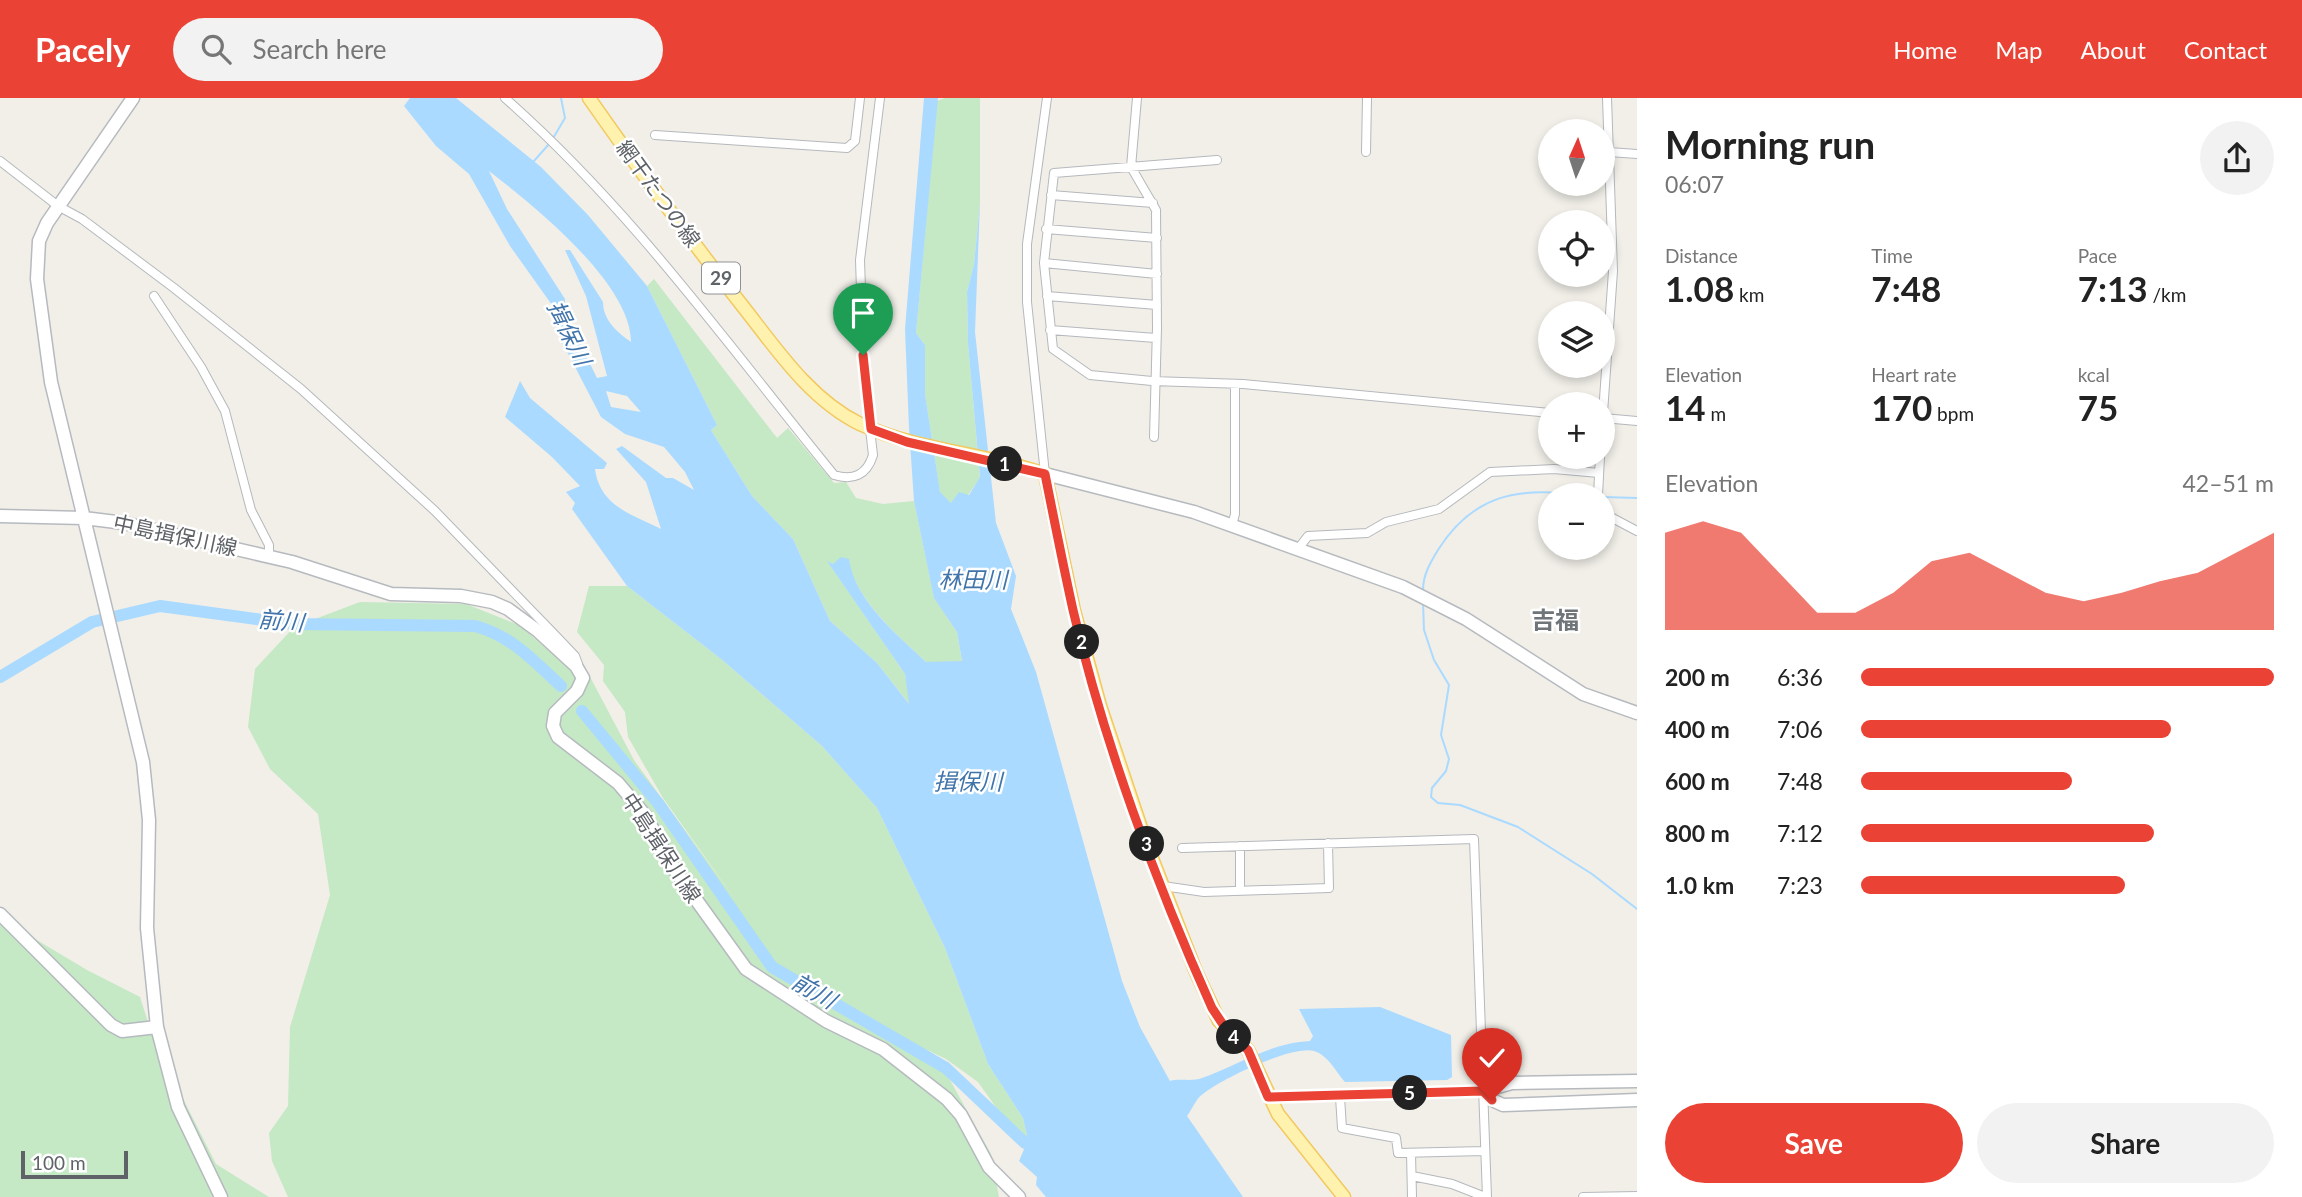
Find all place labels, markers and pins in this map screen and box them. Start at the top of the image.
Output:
pin [833,283,893,355]
pin: 1 [988,446,1023,482]
pin: 2 [1064,624,1100,660]
pin: 3 [1130,826,1164,862]
pin: 4 [1216,1020,1252,1054]
pin [1462,1028,1522,1100]
pin: 5 [1392,1076,1428,1110]

